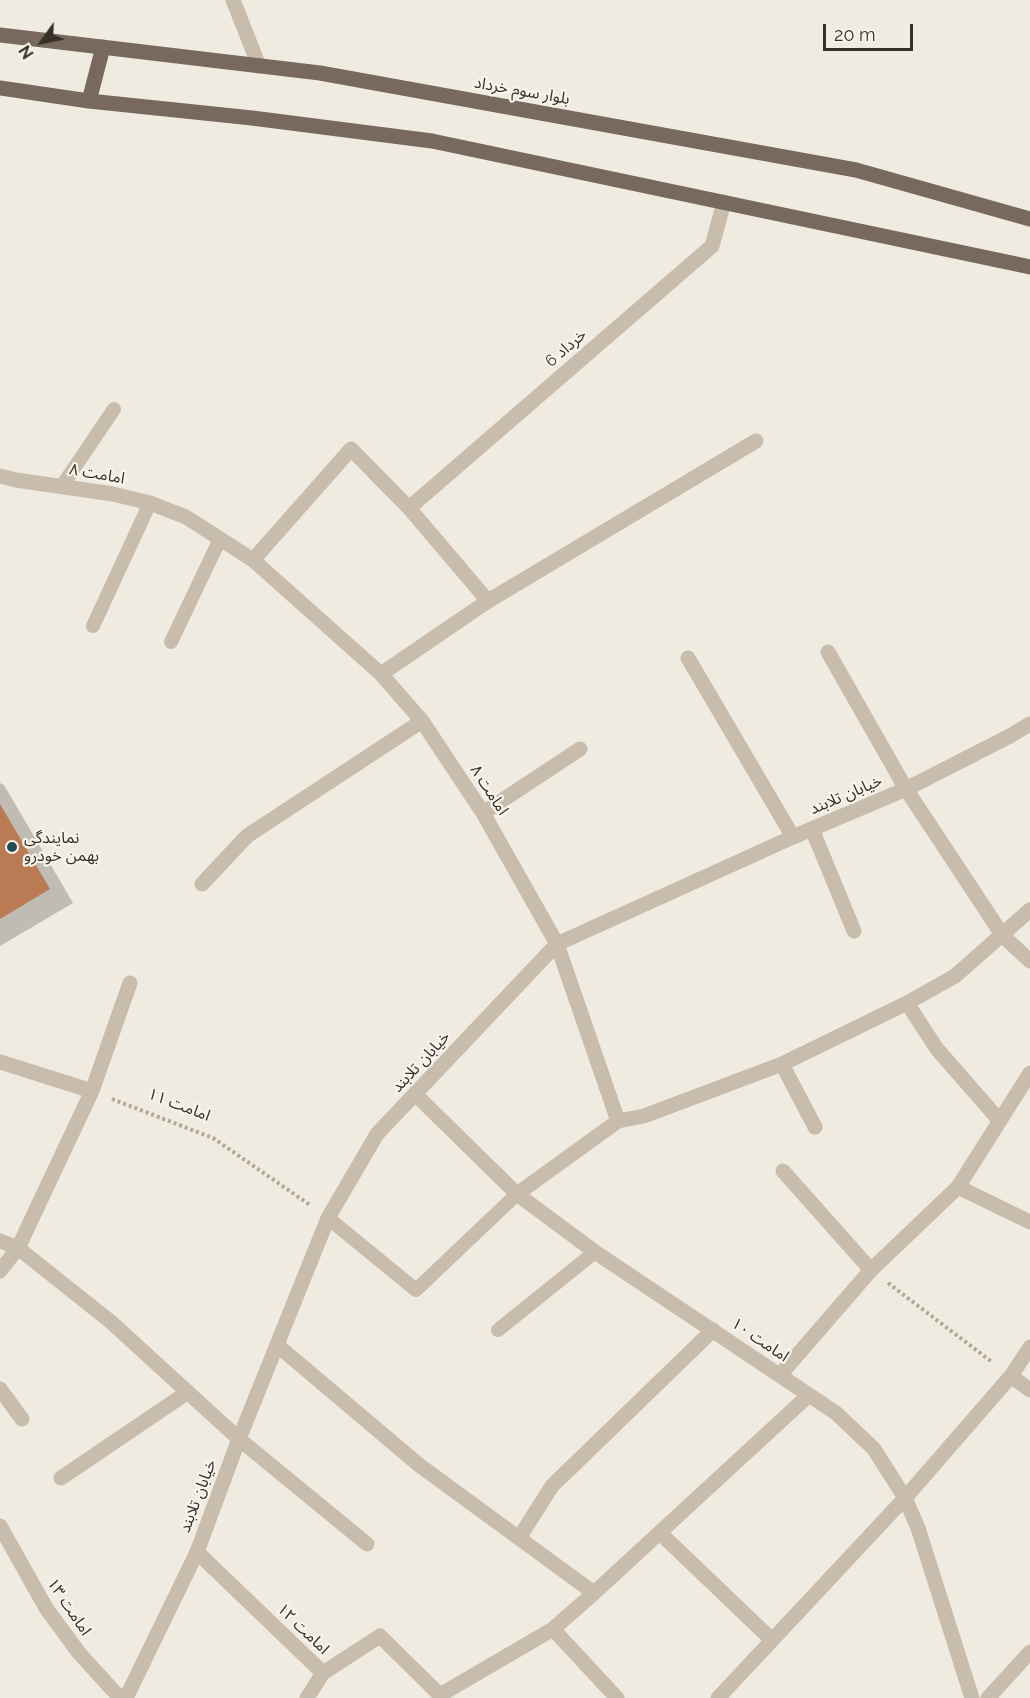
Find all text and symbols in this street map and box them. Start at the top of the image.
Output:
north arrow [12,12,72,72]
scale bar [826,12,916,50]
text: 20 m [834,24,876,45]
text: N [15,42,38,62]
street label: بلوار سوم خرداد [473,73,571,109]
street label: خرداد 6 [542,325,590,371]
street label: امامت ۸ [68,460,126,488]
street label: امامت ۸ [466,761,512,819]
street label: خیابان تلابند [807,771,885,819]
place label: نمایندگی بهمن خودرو [24,828,99,866]
marker: نمایندگی بهمن خودرو [5,840,19,854]
street label: خیابان تلابند [388,1027,454,1097]
street label: امامت ۱۱ [145,1084,213,1126]
street label: امامت ۱۰ [728,1314,792,1366]
street label: خیابان تلابند [175,1457,221,1535]
street label: امامت ۱۳ [43,1575,95,1639]
street label: امامت ۱۲ [273,1599,333,1659]

